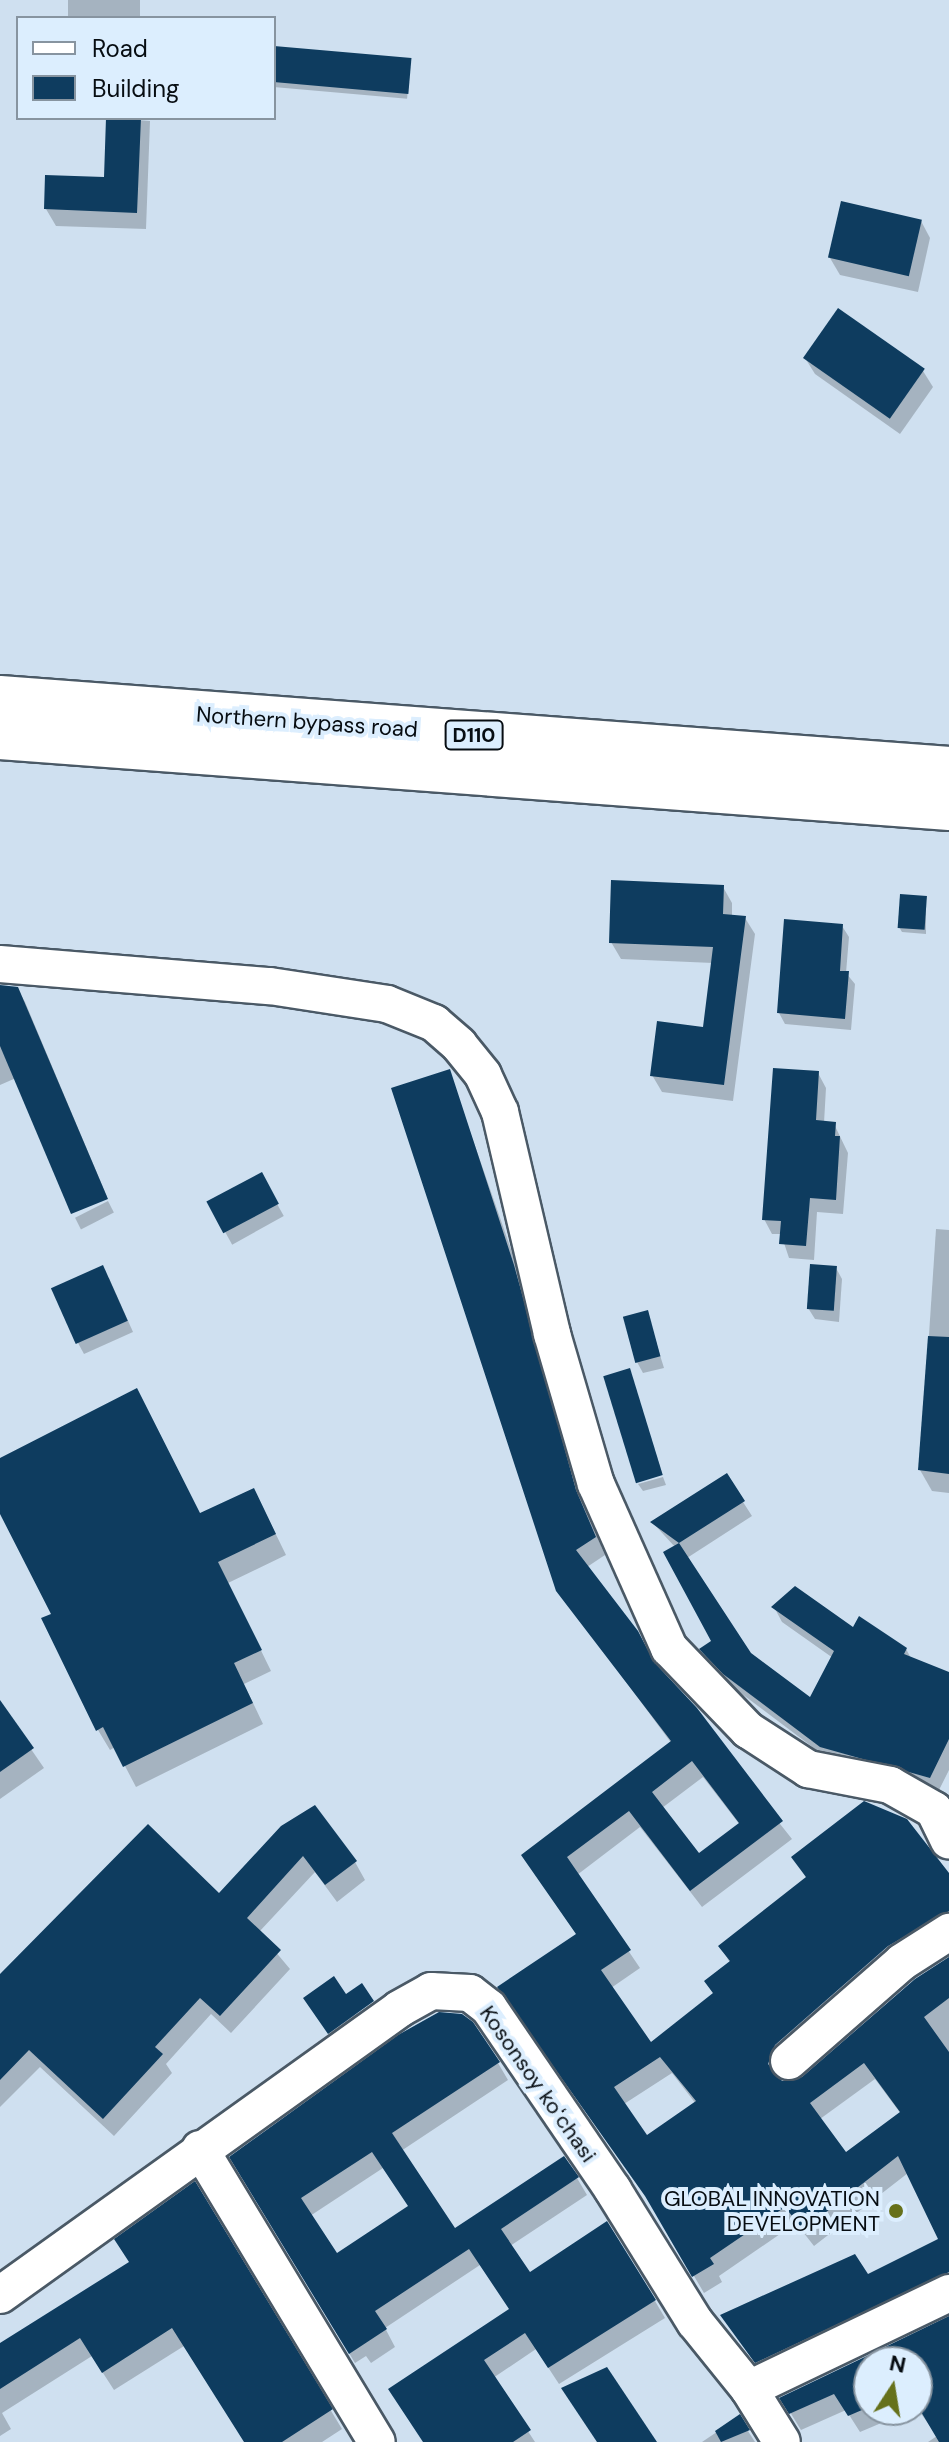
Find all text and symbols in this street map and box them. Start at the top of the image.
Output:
legend [16,16,276,120]
text: Road [92,33,148,64]
text: Building [92,73,179,104]
street label: Northern bypass road [195,701,419,743]
road number: D110 [444,719,504,751]
street label: Kosonsoy koʻchasi [474,2001,602,2167]
place label: GLOBAL INNOVATION DEVELOPMENT [664,2185,880,2236]
marker: GLOBAL INNOVATION DEVELOPMENT [887,2202,905,2220]
north arrow [853,2346,933,2426]
text: N [887,2348,909,2380]

